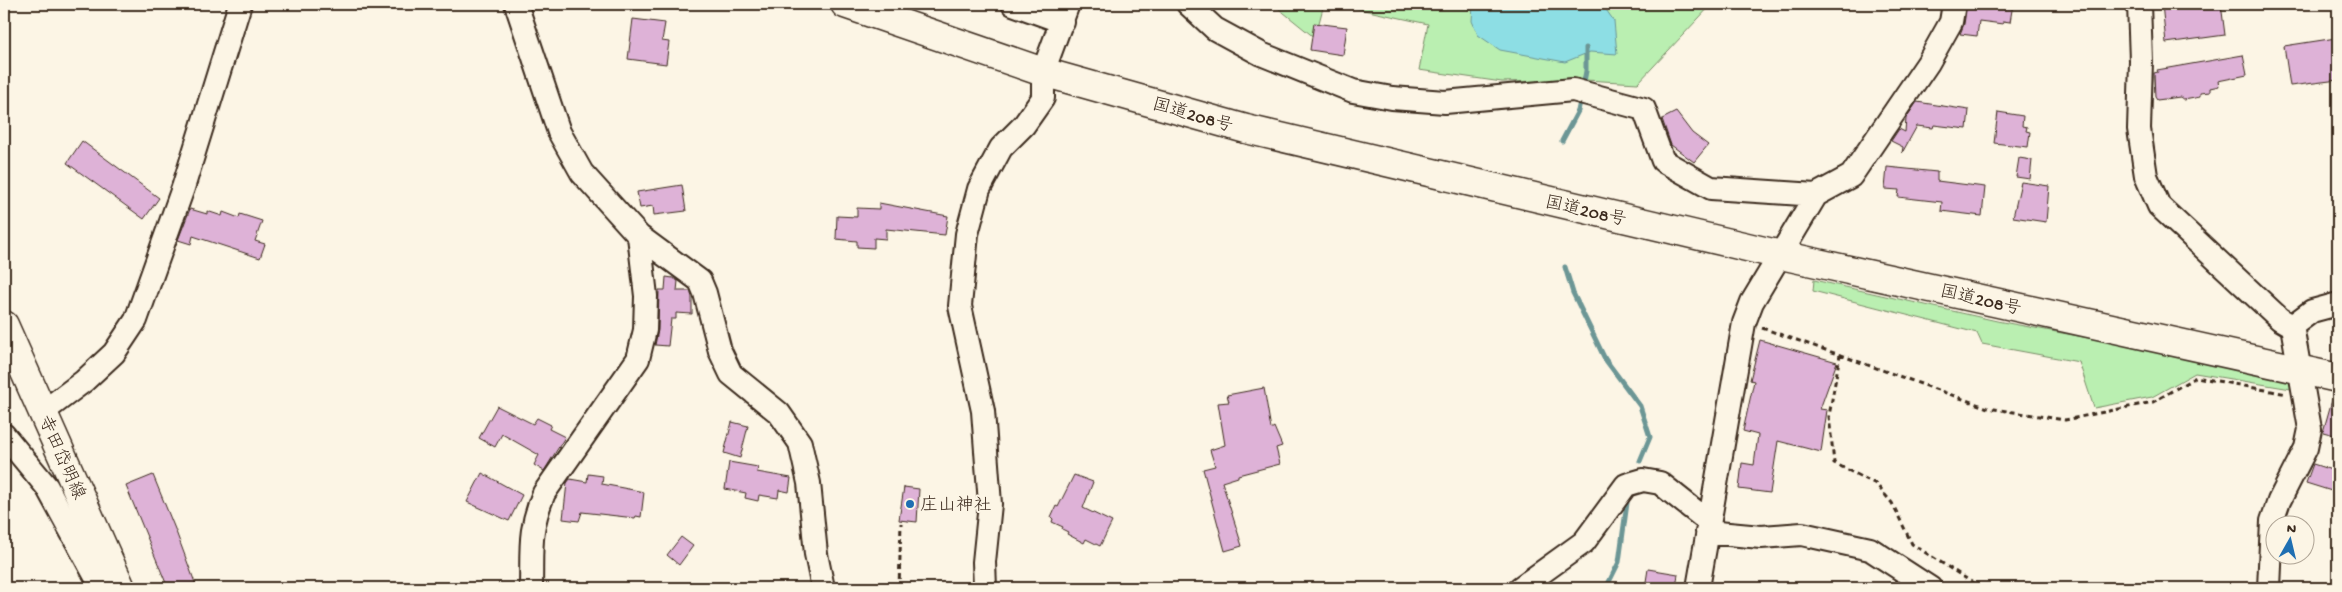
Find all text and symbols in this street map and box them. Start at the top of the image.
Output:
street label: 国道208号 [1150,94,1235,138]
street label: 国道208号 [1543,192,1628,232]
street label: 国道208号 [1938,281,2023,321]
street label: 寺田岱明線 [33,412,90,503]
place label: 庄山神社 [920,495,992,517]
marker: 庄山神社 [904,498,916,510]
north arrow [2264,514,2314,564]
text: N [2286,521,2297,539]

